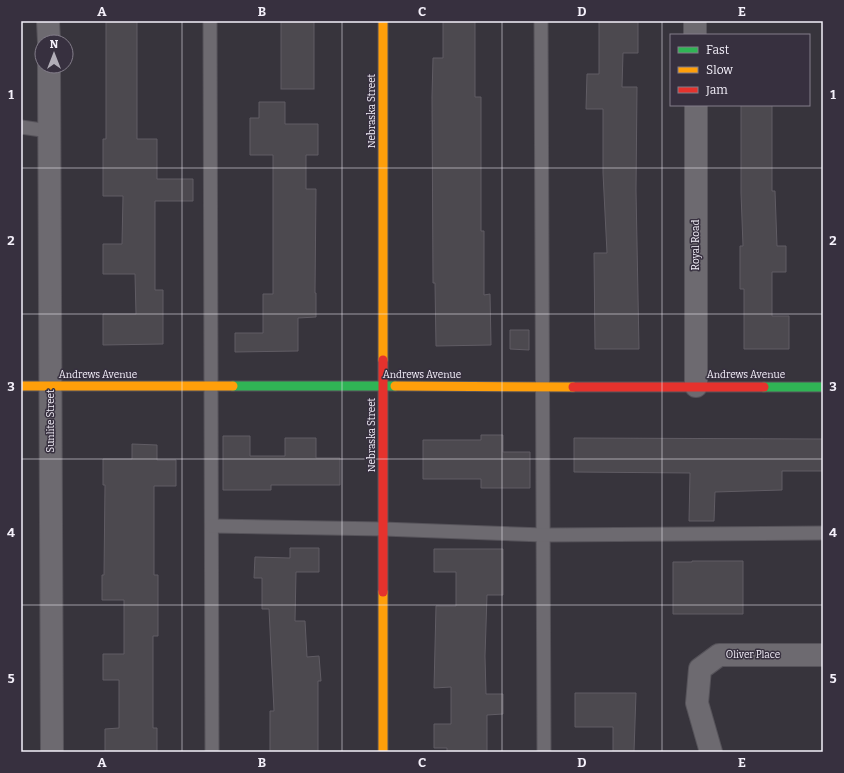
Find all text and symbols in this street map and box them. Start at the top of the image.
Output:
text: A [97,4,107,19]
text: B [258,4,266,19]
text: C [418,4,426,19]
text: D [577,4,587,19]
text: E [738,4,746,19]
north arrow [34,34,74,74]
legend [670,34,810,106]
text: N [50,38,59,51]
text: Fast [706,43,730,57]
text: Slow [706,63,733,77]
street label: Nebraska Street [366,73,378,148]
text: Jam [705,83,728,97]
text: 1 [8,87,14,102]
text: 1 [830,87,836,102]
street label: Royal Road [690,220,702,270]
text: 2 [7,233,15,248]
text: 2 [829,233,837,248]
street label: Andrews Avenue [59,369,137,381]
street label: Andrews Avenue [383,369,461,381]
street label: Andrews Avenue [707,369,785,381]
text: 3 [7,379,15,394]
text: 3 [829,379,837,394]
street label: Sunlite Street [45,389,57,453]
street label: Nebraska Street [366,397,378,472]
text: 4 [7,525,15,540]
text: 4 [829,525,837,540]
street label: Oliver Place [726,649,780,661]
text: 5 [7,671,15,686]
text: 5 [829,671,837,686]
text: A [97,755,107,770]
text: B [258,755,266,770]
text: C [418,755,426,770]
text: D [577,755,587,770]
text: E [738,755,746,770]

